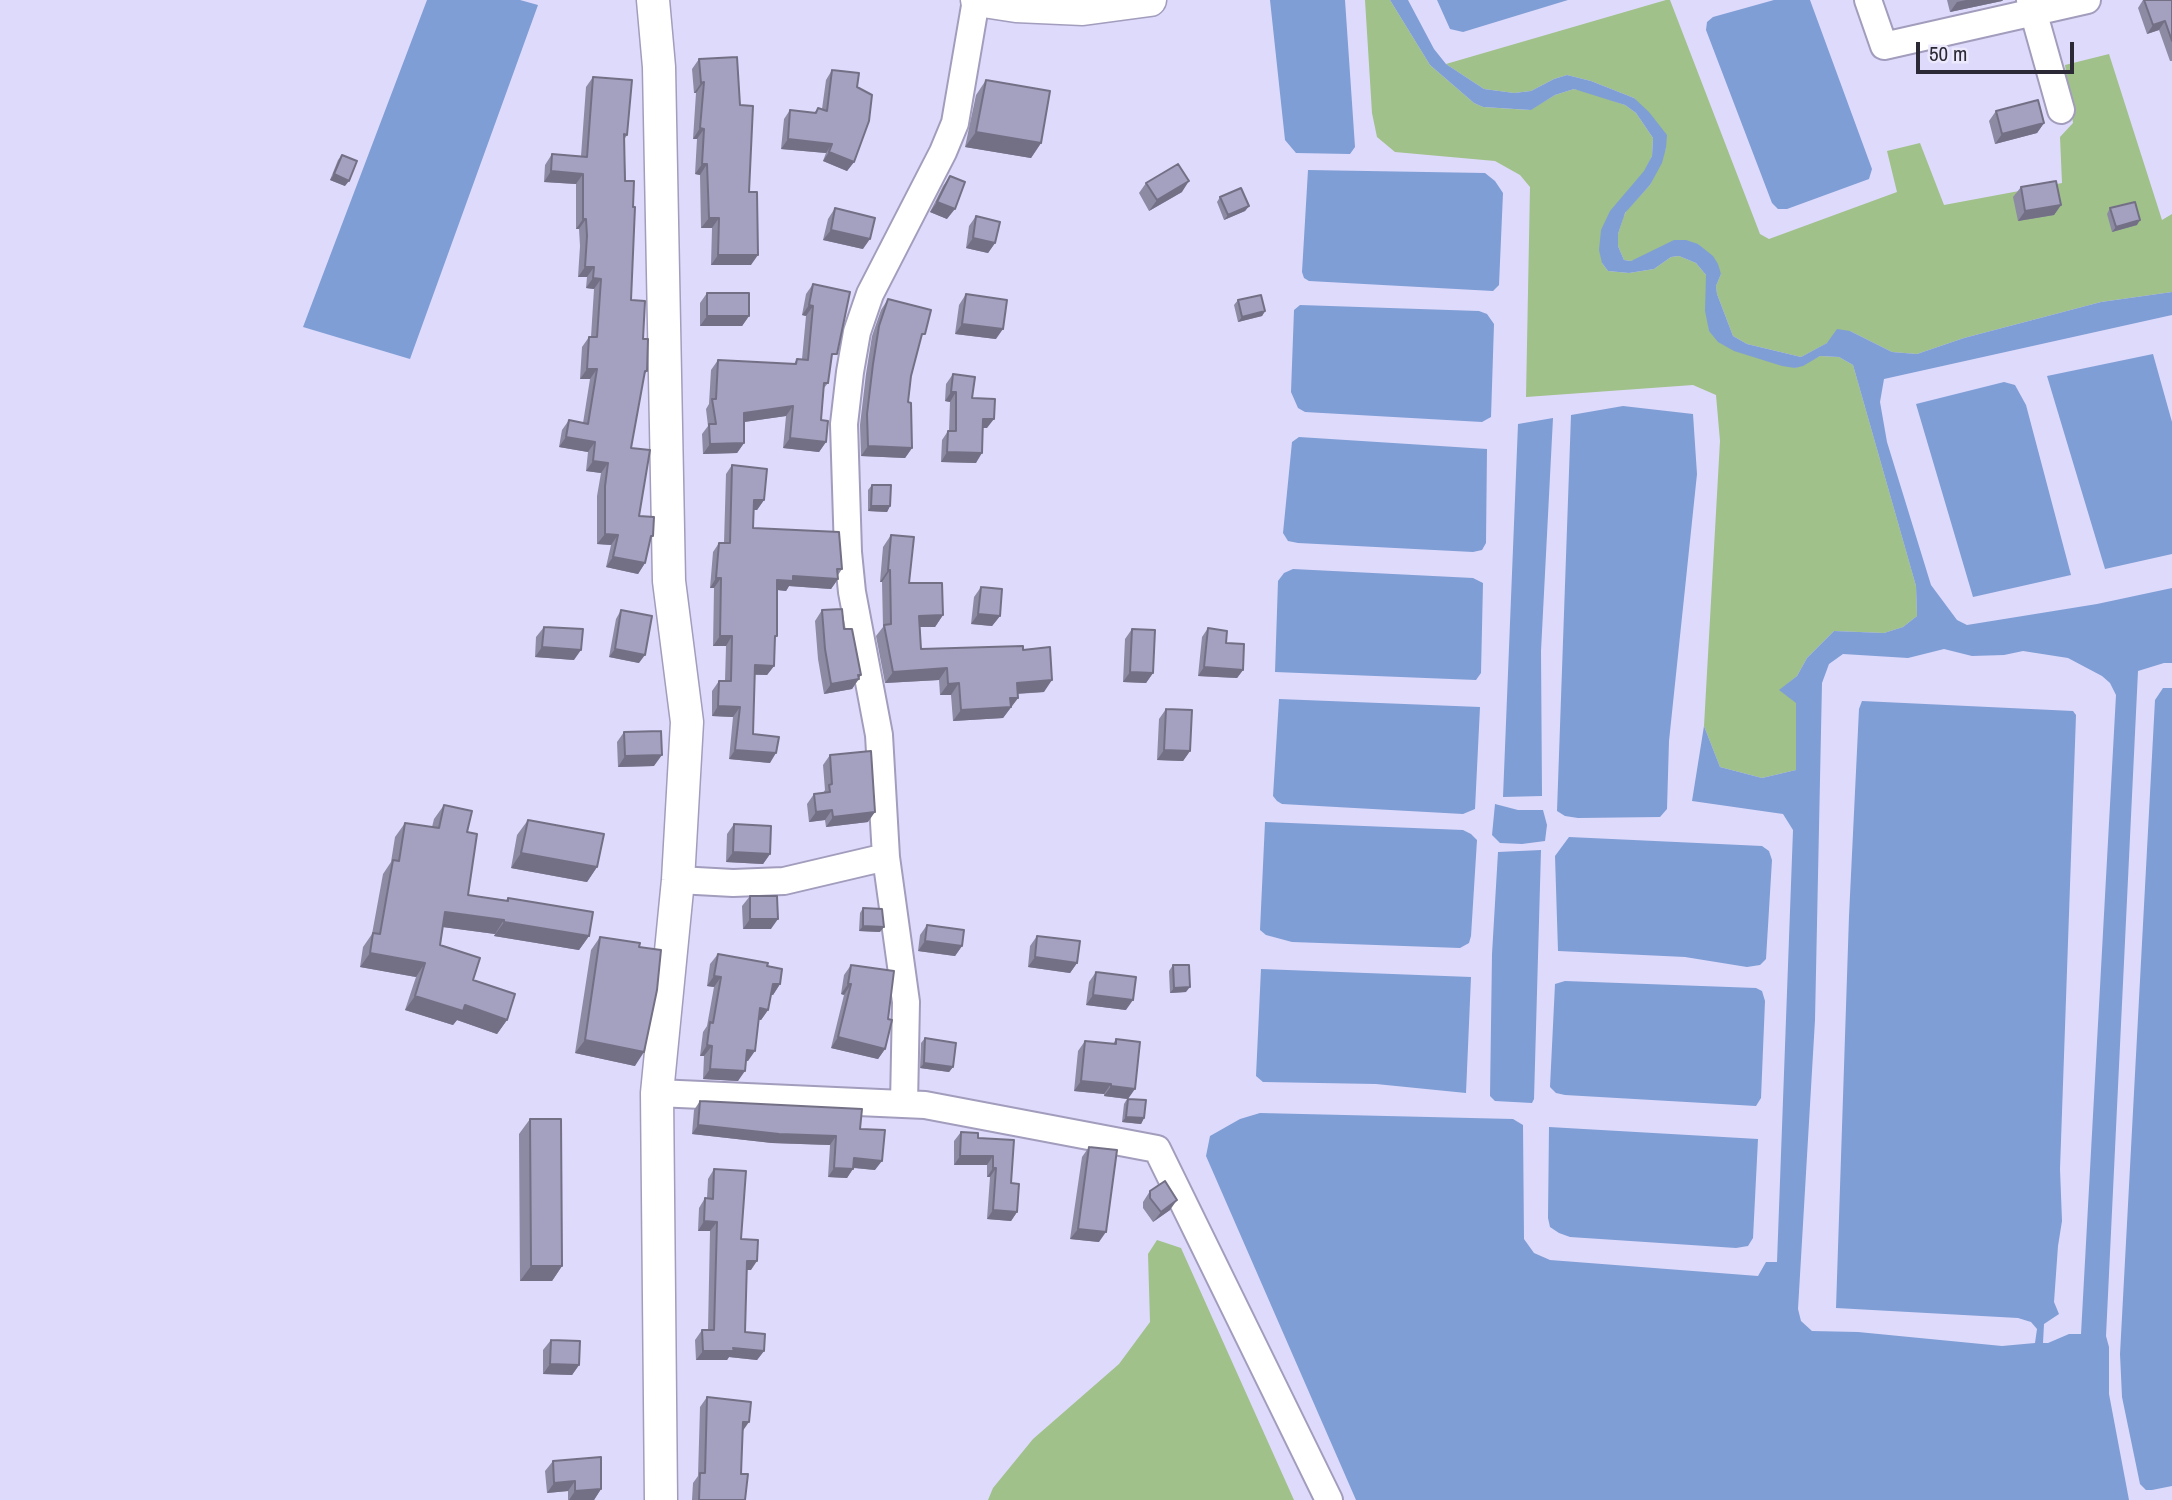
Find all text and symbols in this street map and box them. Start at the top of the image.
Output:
scale bar [1920,28,2078,72]
text: 50 m [1929,39,1967,68]

